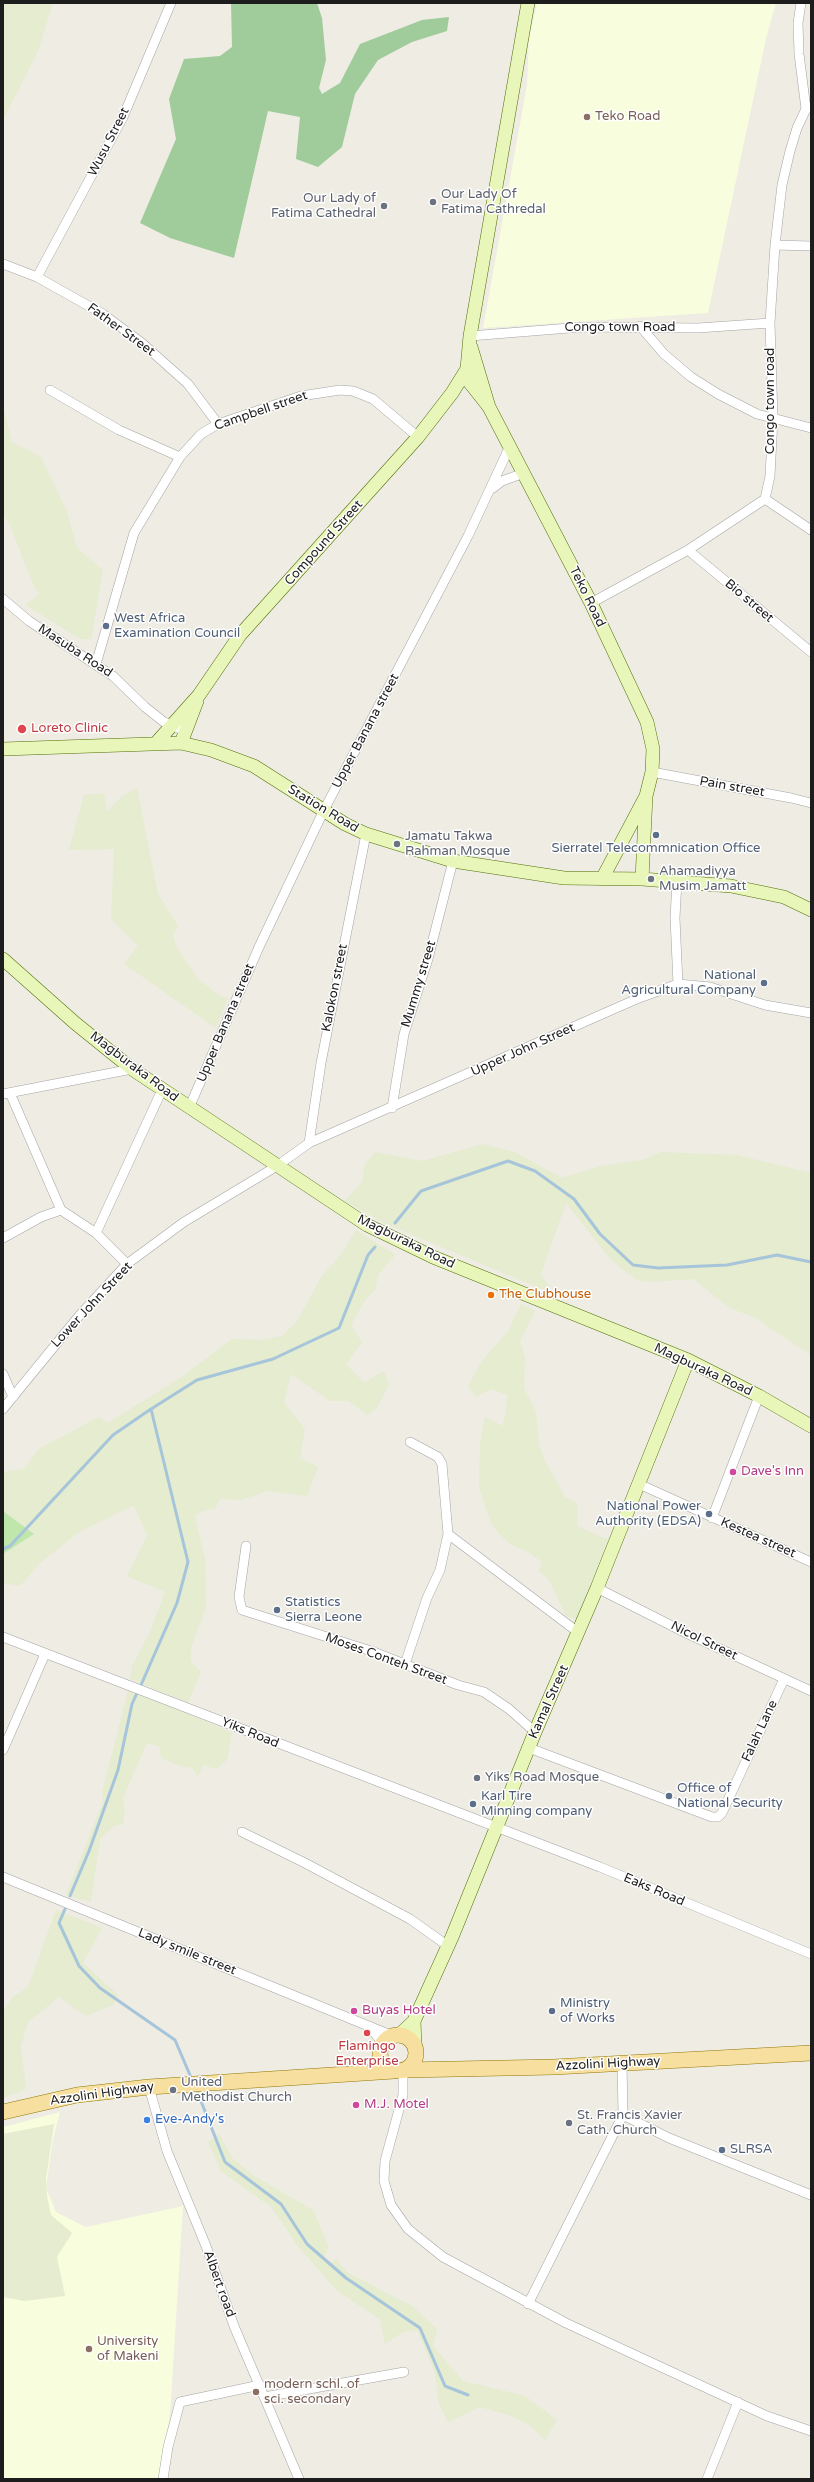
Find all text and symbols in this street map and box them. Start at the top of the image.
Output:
street label: Wusu Street [85,105,133,179]
place label: Teko Road [595,109,660,125]
marker: Teko Road [582,112,592,122]
place label: Our Lady Of Fatima Cathredal [441,187,546,218]
place label: Our Lady of Fatima Cathedral [271,191,376,222]
marker: Our Lady Of Fatima Cathredal [428,197,438,207]
marker: Our Lady of Fatima Cathedral [379,201,389,211]
street label: Father Street [84,300,158,360]
street label: Congo town Road [564,320,676,336]
street label: Congo town road [763,348,779,454]
street label: Campbell street [212,388,310,434]
street label: Compound Street [282,497,366,589]
street label: Teko Road [566,564,608,630]
street label: Bio street [721,576,777,626]
place label: West Africa Examination Council [114,611,240,642]
street label: Masuba Road [35,621,115,681]
marker: West Africa Examination Council [101,621,111,631]
street label: Upper Banana street [329,671,403,791]
place label: Loreto Clinic [31,721,108,737]
marker: Loreto Clinic [16,723,28,735]
street label: Pain street [698,774,766,800]
street label: Station Road [285,782,361,836]
place label: Jamatu Takwa Rahman Mosque [405,829,510,860]
marker: Sierratel Telecommnication Office [651,830,661,840]
marker: Jamatu Takwa Rahman Mosque [392,839,402,849]
place label: Sierratel Telecommnication Office [552,841,760,857]
place label: Ahamadiyya Musim Jamatt [659,864,746,895]
marker: Ahamadiyya Musim Jamatt [646,874,656,884]
street label: Mummy street [398,939,440,1029]
street label: Kalokon street [319,943,351,1033]
street label: Upper Banana street [194,961,258,1085]
place label: National Agricultural Company [621,968,756,999]
marker: National Agricultural Company [759,978,769,988]
street label: Upper John Street [469,1020,577,1080]
street label: Magburaka Road [87,1029,181,1105]
street label: Magburaka Road [355,1212,457,1272]
street label: Lower John Street [48,1259,136,1351]
place label: The Clubhouse [499,1287,591,1303]
marker: The Clubhouse [486,1290,496,1300]
street label: Magburaka Road [651,1340,755,1400]
place label: Dave's Inn [741,1464,804,1480]
marker: Dave's Inn [728,1467,738,1477]
place label: National Power Authority (EDSA) [595,1499,701,1530]
marker: National Power Authority (EDSA) [704,1509,714,1519]
street label: Kestea street [718,1514,798,1562]
place label: Statistics Sierra Leone [285,1595,362,1626]
marker: Statistics Sierra Leone [272,1605,282,1615]
street label: Nicol Street [668,1618,740,1664]
street label: Moses Conteh Street [323,1630,449,1688]
street label: Kamal Street [526,1663,572,1741]
street label: Falah Lane [739,1698,781,1764]
street label: Yiks Road [219,1714,281,1752]
place label: Yiks Road Mosque [485,1770,599,1786]
marker: Yiks Road Mosque [472,1773,482,1783]
place label: Office of National Security [677,1781,783,1812]
place label: Karl Tire Minning company [481,1789,592,1820]
marker: Office of National Security [664,1791,674,1801]
marker: Karl Tire Minning company [468,1799,478,1809]
street label: Eaks Road [621,1870,687,1910]
street label: Lady smile street [136,1925,238,1979]
place label: Ministry of Works [560,1996,615,2027]
place label: Buyas Hotel [362,2003,436,2019]
marker: Buyas Hotel [349,2006,359,2016]
marker: Ministry of Works [547,2006,557,2016]
marker: Flamingo Enterprise [362,2028,372,2038]
place label: Flamingo Enterprise [335,2039,399,2070]
street label: Azzolini Highway [555,2053,661,2075]
place label: United Methodist Church [181,2075,292,2106]
street label: Azzolini Highway [49,2079,155,2109]
marker: United Methodist Church [168,2085,178,2095]
place label: M.J. Motel [364,2097,429,2113]
marker: M.J. Motel [351,2100,361,2110]
place label: St. Francis Xavier Cath. Church [577,2108,682,2139]
place label: Eve-Andy's [155,2112,224,2128]
marker: Eve-Andy's [142,2115,152,2125]
marker: St. Francis Xavier Cath. Church [564,2118,574,2128]
place label: SLRSA [730,2142,772,2158]
marker: SLRSA [717,2145,727,2155]
street label: Albert road [200,2248,238,2320]
place label: University of Makeni [97,2334,159,2365]
marker: University of Makeni [84,2344,94,2354]
place label: modern schl. of sci. secondary [264,2377,360,2408]
marker: modern schl. of sci. secondary [251,2387,261,2397]

